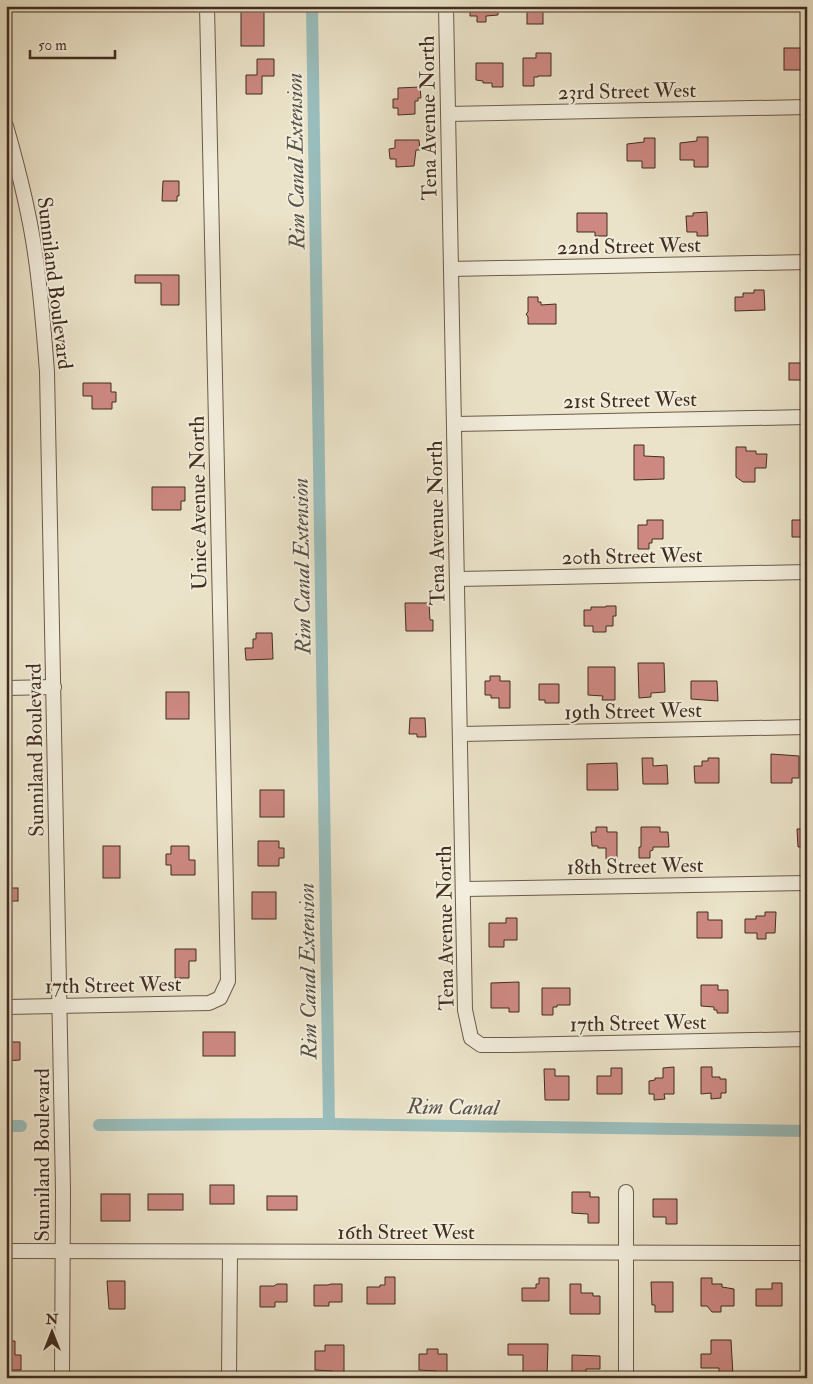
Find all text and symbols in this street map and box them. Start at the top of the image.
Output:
scale bar [30,28,115,60]
street label: Tena Avenue North [414,35,443,201]
text: 50 m [38,36,67,55]
water label: Rim Canal Extension [280,72,312,251]
street label: 23rd Street West [558,77,697,106]
street label: Sunniland Boulevard [31,195,79,372]
street label: 22nd Street West [557,232,701,261]
street label: 21st Street West [563,386,697,415]
street label: Unice Avenue North [183,416,214,590]
street label: Tena Avenue North [422,440,451,606]
water label: Rim Canal Extension [286,477,318,656]
street label: 20th Street West [561,542,703,571]
street label: Sunniland Boulevard [20,662,51,837]
street label: 19th Street West [564,697,702,726]
street label: Tena Avenue North [431,845,460,1011]
street label: 18th Street West [566,852,704,881]
water label: Rim Canal Extension [292,882,324,1061]
street label: 17th Street West [44,971,182,1000]
street label: 17th Street West [569,1009,707,1038]
street label: Sunniland Boulevard [29,1067,56,1242]
water label: Rim Canal [406,1092,501,1122]
street label: 16th Street West [337,1219,475,1246]
north arrow [28,1306,78,1356]
text: N [45,1311,59,1328]

